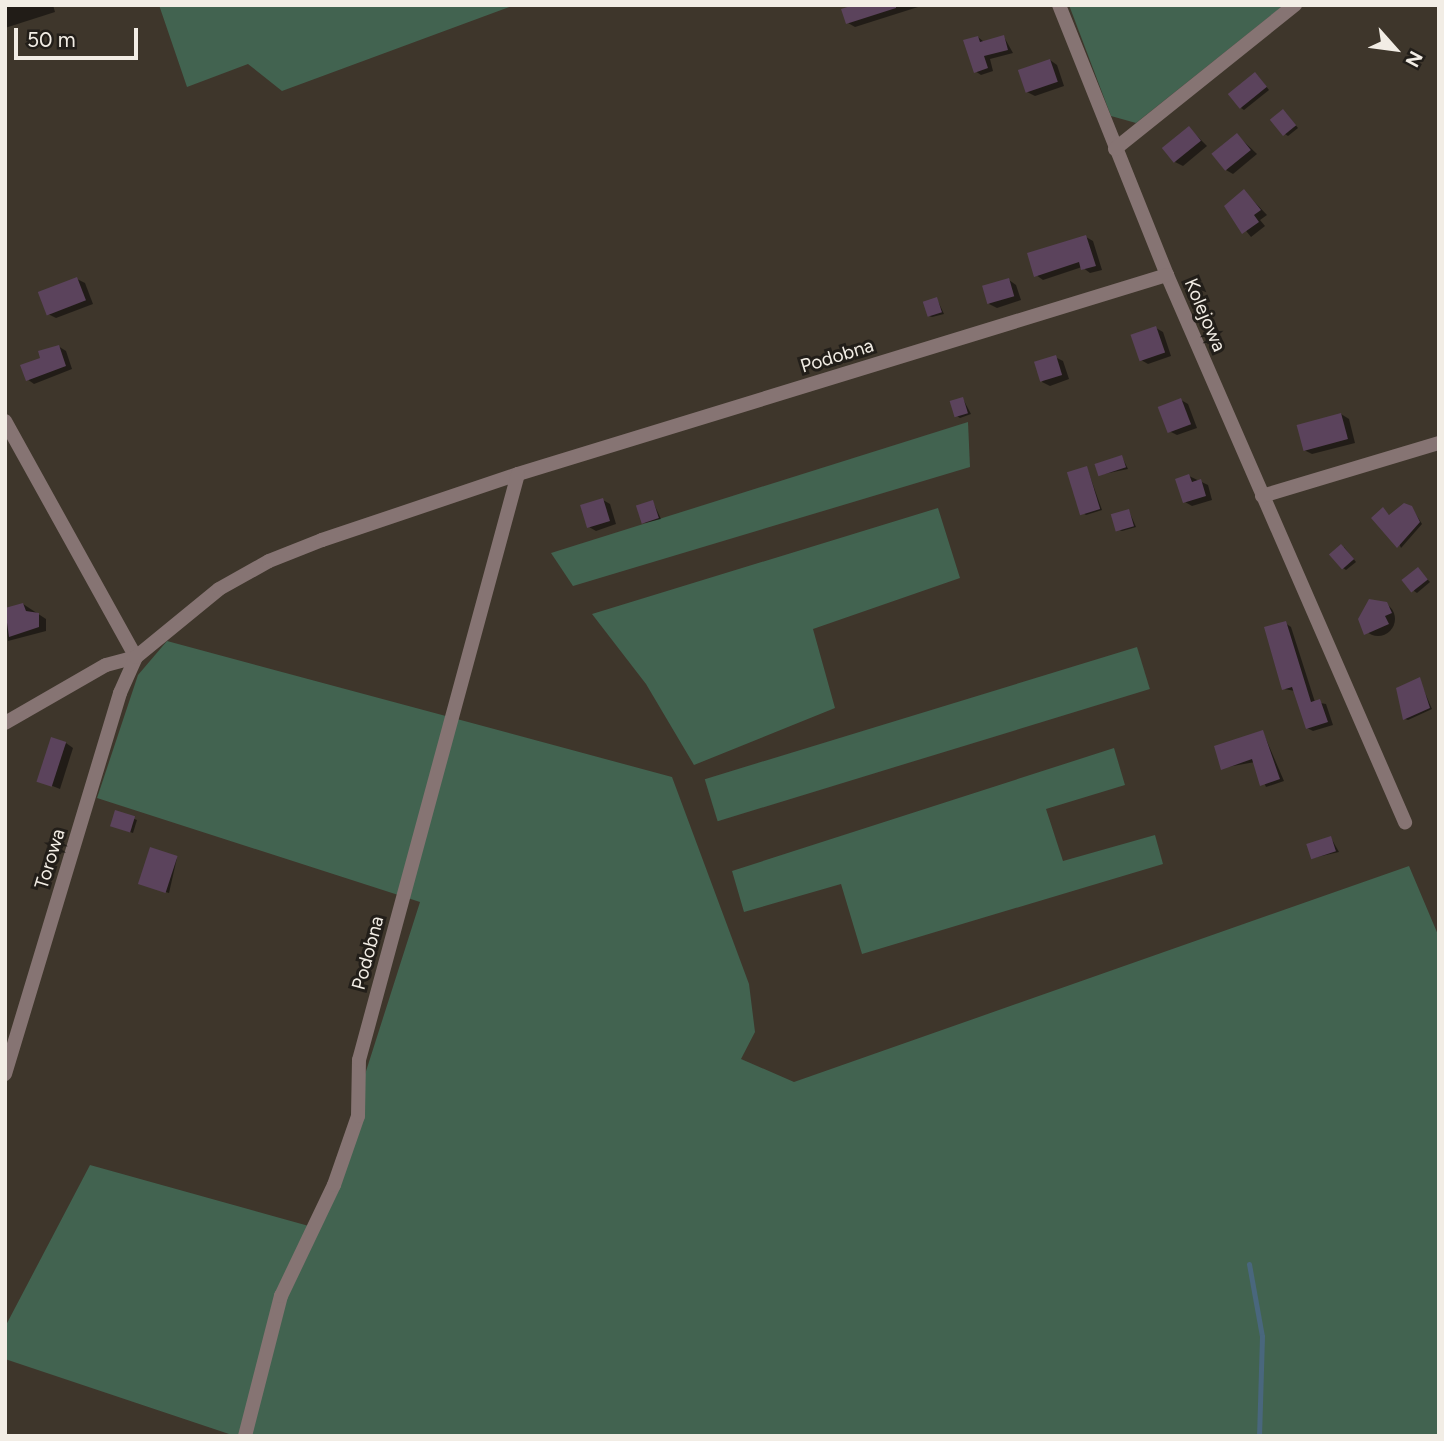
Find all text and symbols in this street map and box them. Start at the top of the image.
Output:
scale bar [18,14,142,58]
north arrow [1360,14,1430,84]
text: 50 m [27,27,76,52]
text: N [1400,47,1428,71]
street label: Kolejowa [1179,275,1231,355]
street label: Podobna [798,334,876,378]
street label: Torowa [30,826,70,892]
street label: Podobna [347,914,389,992]

